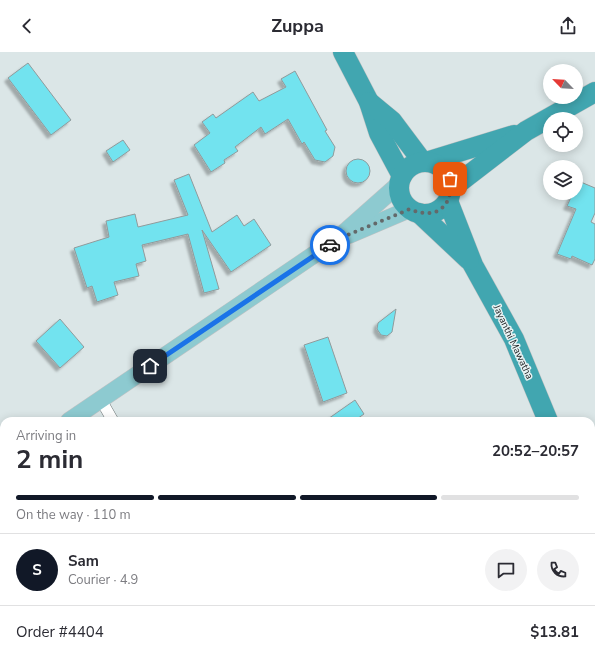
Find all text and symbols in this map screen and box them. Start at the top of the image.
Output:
text: Zuppa [271,14,324,38]
icon: back [16,15,38,37]
icon: share [557,15,579,37]
north arrow [543,64,583,104]
map controls [543,64,583,200]
button: locate [543,112,583,152]
button: layers [543,160,583,200]
pin [433,162,467,196]
icon: bag [439,168,461,190]
courier [310,225,350,265]
icon: car [319,234,341,256]
street label: Jayanthi Mawatha [489,302,536,381]
pin [133,349,167,383]
icon: home [139,355,161,377]
text: Arriving in [16,427,76,445]
text: 20:52–20:57 [492,441,579,461]
text: 2 min [16,442,83,477]
text: On the way · 110 m [16,506,131,524]
button: chat [485,549,527,591]
button: phone [537,549,579,591]
text: Sam [68,551,99,571]
text: S [32,560,42,580]
text: Courier · 4.9 [68,571,138,589]
text: Order #4404 [16,622,104,642]
text: $13.81 [530,622,579,642]

